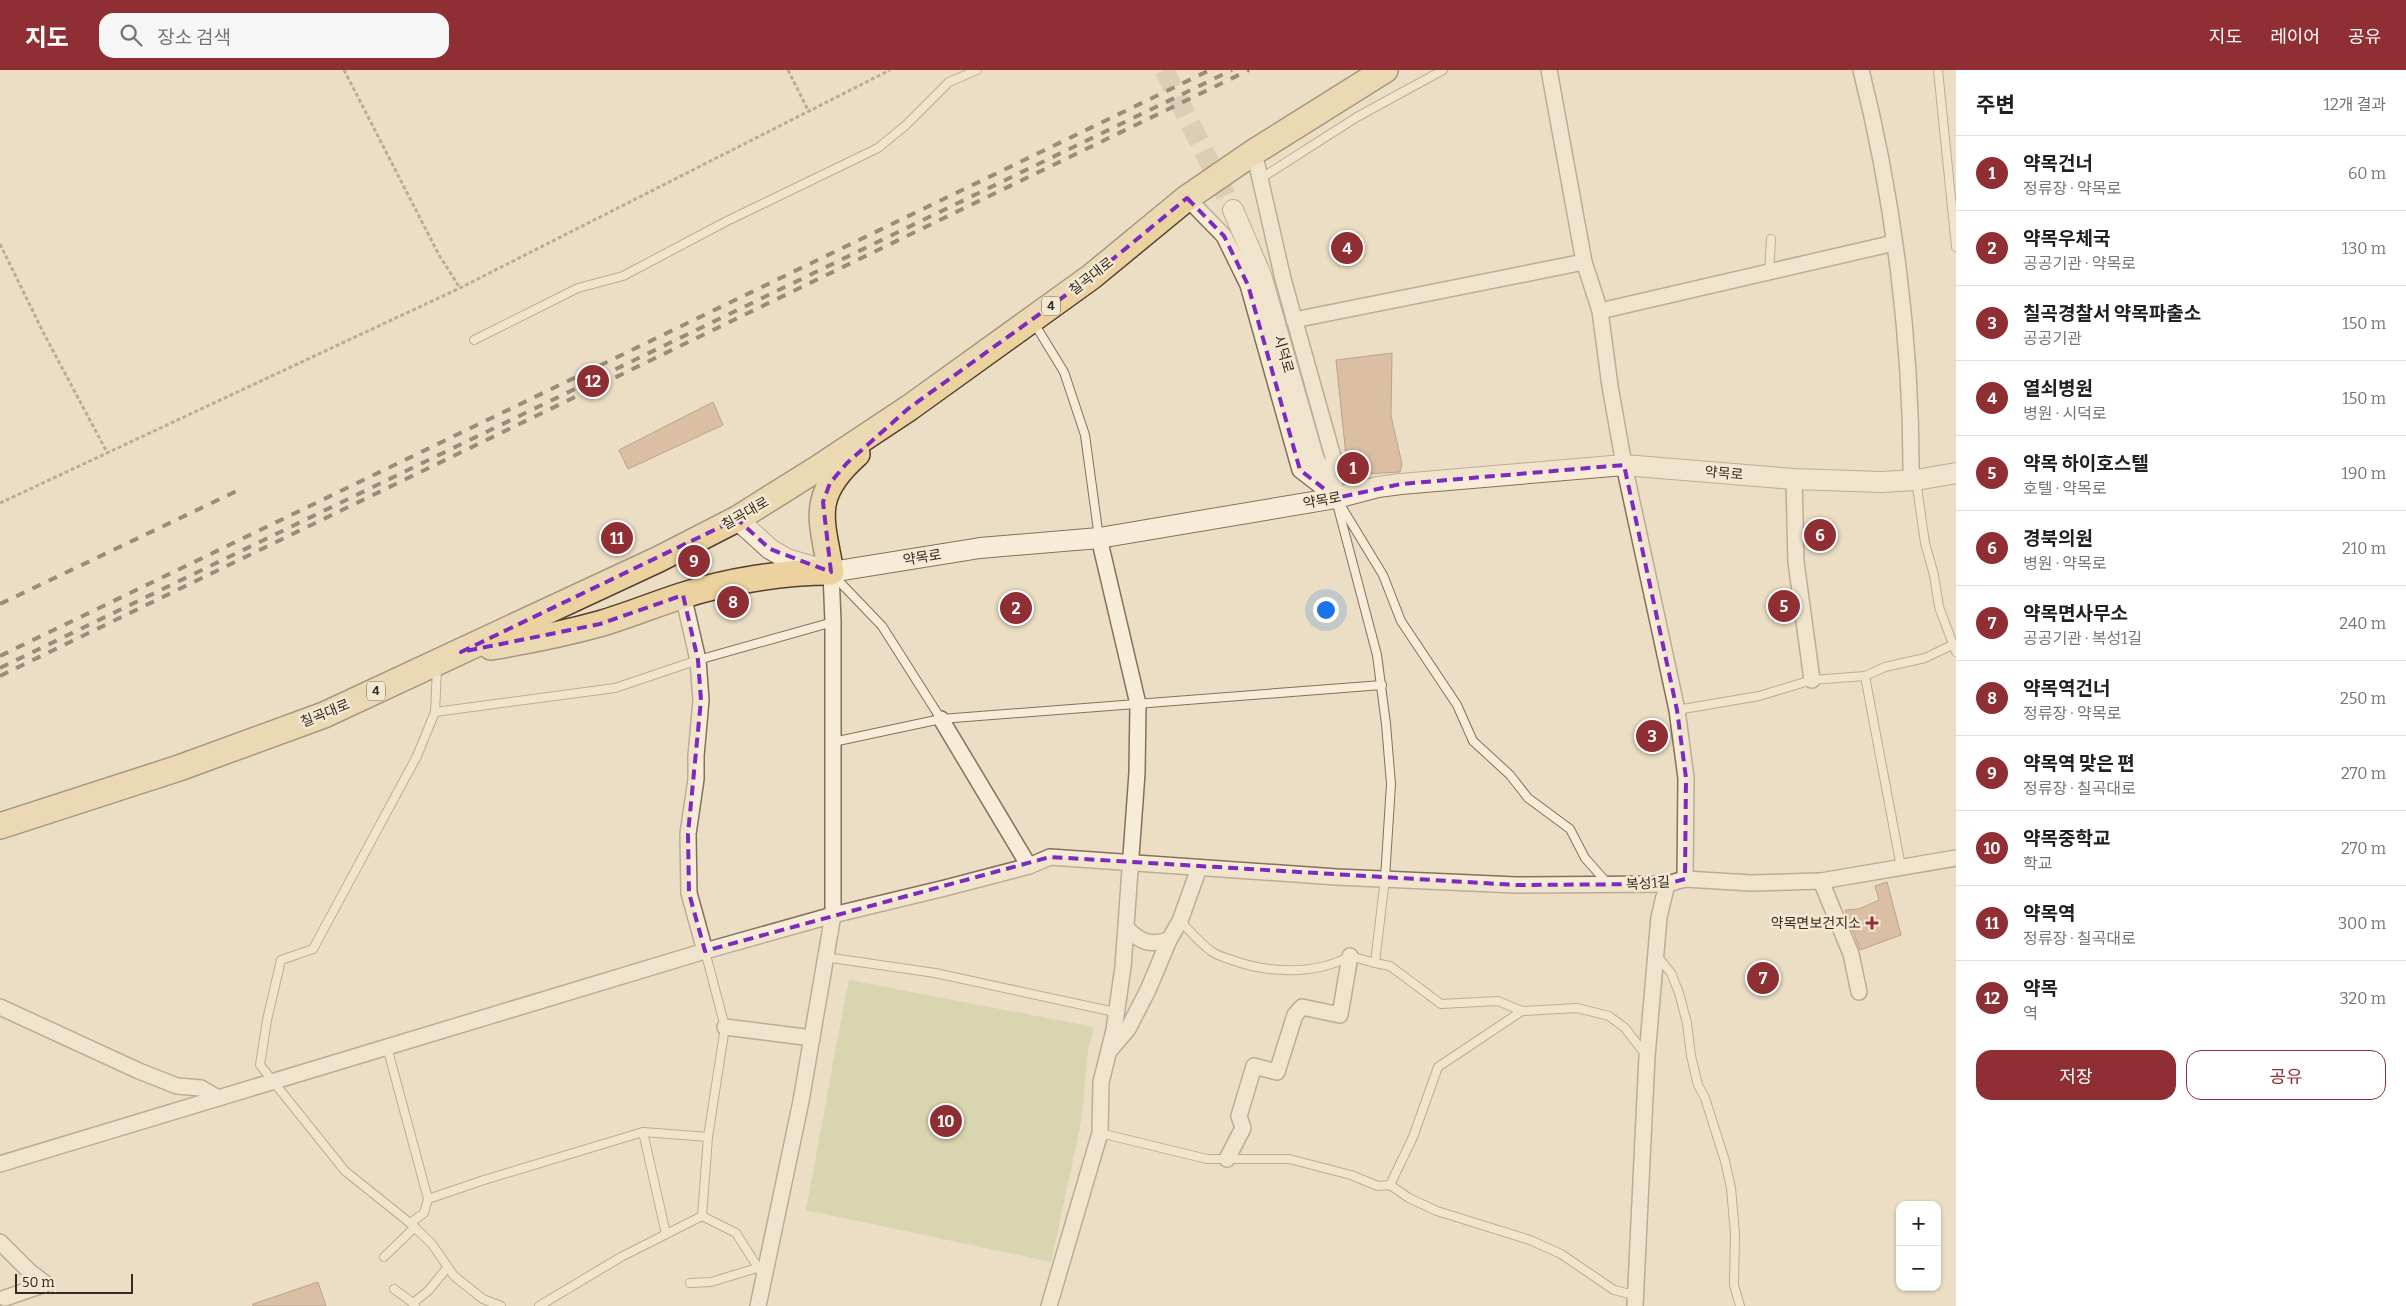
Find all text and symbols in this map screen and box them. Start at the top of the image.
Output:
search box [99,13,449,58]
icon: search [117,21,145,49]
text: 지도 [25,24,69,52]
text: 장소 검색 [157,26,231,49]
text: 지도 [2209,26,2242,48]
text: 레이어 [2270,26,2320,48]
text: 공유 [2348,26,2381,48]
text: 주변 [1976,92,2015,118]
text: 12개 결과 [2323,95,2386,114]
text: 약목건너 [2023,152,2093,175]
text: 1 [1989,164,1995,183]
text: 60 m [2348,164,2386,183]
text: 정류장 · 약목로 [2023,179,2121,198]
text: 약목우체국 [2023,227,2110,250]
pin: 4 [1331,229,1363,267]
text: 2 [1987,239,1997,258]
text: 130 m [2342,239,2386,258]
street label: 칠곡대로 [1066,254,1117,299]
text: 공공기관 · 약목로 [2023,254,2136,273]
road number: 4 [1042,297,1060,316]
text: 칠곡경찰서 약목파출소 [2023,302,2201,325]
text: 3 [1987,314,1997,333]
text: 150 m [2342,314,2386,333]
text: 공공기관 [2023,329,2082,348]
street label: 시덕로 [1270,333,1297,375]
pin: 12 [577,362,609,400]
text: 열쇠병원 [2023,377,2093,400]
text: 4 [1987,389,1997,408]
text: 150 m [2342,389,2386,408]
text: 병원 · 시덕로 [2023,404,2106,423]
pin: 1 [1337,449,1369,487]
text: 약목 하이호스텔 [2023,452,2149,475]
street label: 약목로 [1704,463,1744,484]
text: 5 [1988,464,1996,483]
text: 190 m [2341,464,2386,483]
text: 호텔 · 약목로 [2023,479,2106,498]
street label: 약목로 [1302,488,1343,513]
street label: 칠곡대로 [719,493,772,534]
pin: 6 [1804,516,1836,554]
pin: 11 [601,519,633,557]
text: 경북의원 [2023,527,2093,550]
text: 6 [1987,539,1997,558]
text: 210 m [2342,539,2386,558]
pin: 9 [678,542,710,580]
street label: 약목로 [902,546,943,569]
text: 병원 · 약목로 [2023,554,2106,573]
pin: 8 [717,583,749,621]
pin: 5 [1768,587,1800,625]
pin: 2 [1000,589,1032,627]
your location [1313,597,1339,623]
text: 약목면사무소 [2023,602,2128,625]
text: 7 [1988,614,1996,633]
text: 240 m [2339,614,2386,633]
text: 공공기관 · 복성1길 [2023,629,2142,648]
text: 약목역건너 [2023,677,2110,700]
road number: 4 [367,682,385,700]
text: 8 [1987,689,1997,708]
text: 250 m [2340,689,2386,708]
street label: 칠곡대로 [298,696,352,731]
text: 정류장 · 약목로 [2023,704,2121,723]
pin: 3 [1636,717,1668,755]
text: 약목역 맞은 편 [2023,752,2135,775]
text: 9 [1987,764,1997,783]
text: 270 m [2341,764,2386,783]
text: 정류장 · 칠곡대로 [2023,779,2136,798]
text: 약목중학교 [2023,827,2110,850]
text: 10 [1983,839,2001,858]
text: 270 m [2341,839,2386,858]
text: 학교 [2023,854,2052,873]
street label: 복성1길 [1625,873,1671,894]
text: 약목역 [2023,902,2075,925]
text: 11 [1985,914,1999,933]
text: 300 m [2338,914,2386,933]
place label: 약목면보건지소 [1771,915,1861,932]
marker: 약목면보건지소 [1865,916,1879,930]
text: 정류장 · 칠곡대로 [2023,929,2136,948]
pin: 7 [1747,959,1779,997]
text: 약목 [2023,977,2058,1000]
text: 12 [1984,989,2000,1008]
text: 320 m [2339,989,2386,1008]
text: 역 [2023,1004,2038,1023]
button: 저장 [1976,1050,2176,1100]
button: 공유 [2186,1050,2386,1100]
pin: 10 [930,1102,962,1140]
map controls [1896,1201,1941,1291]
button: + [1896,1201,1941,1246]
button: − [1896,1246,1941,1291]
scale bar [15,1271,132,1294]
text: 50 m [22,1274,55,1291]

